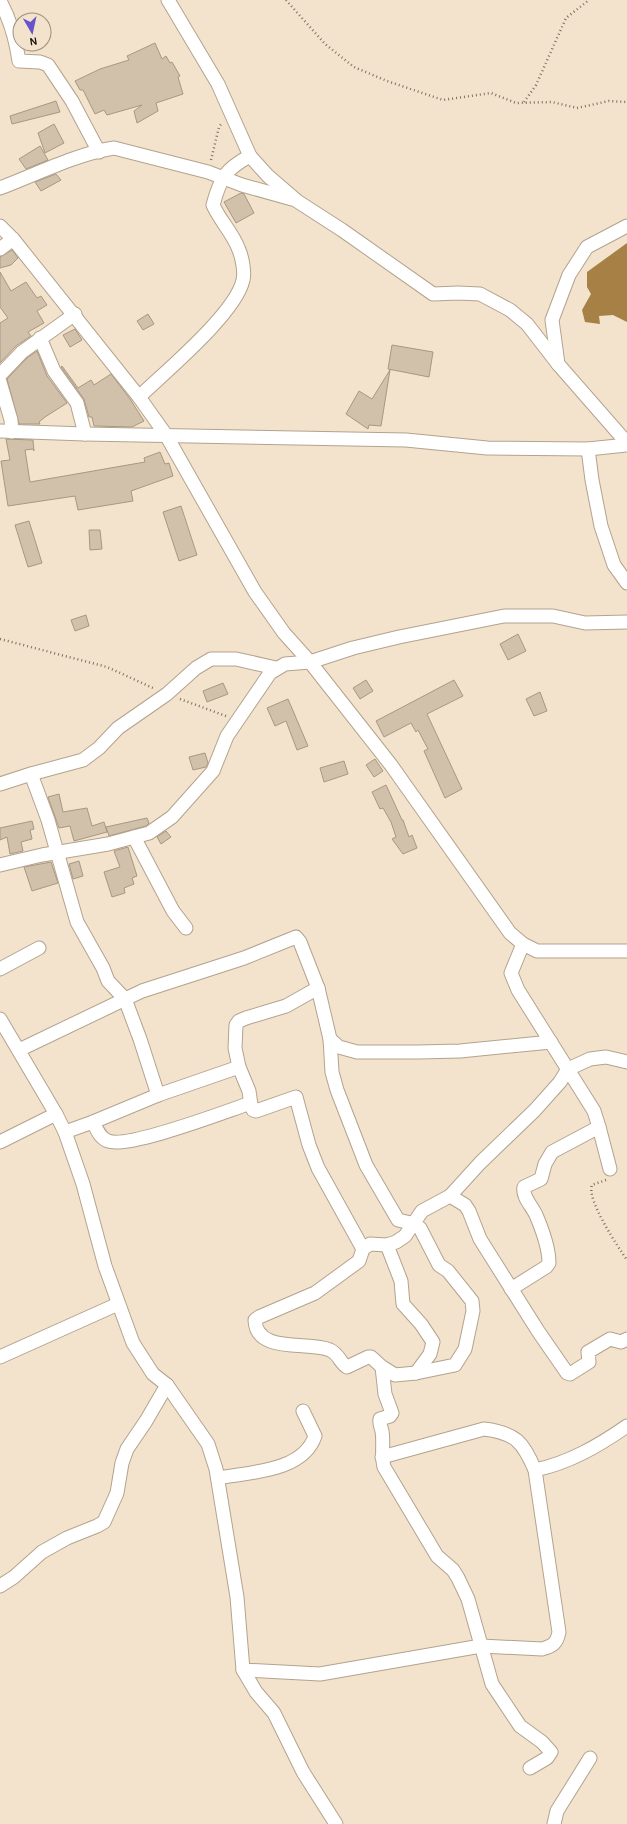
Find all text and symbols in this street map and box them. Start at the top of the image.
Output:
north arrow [12,12,52,52]
text: N [29,34,38,48]

